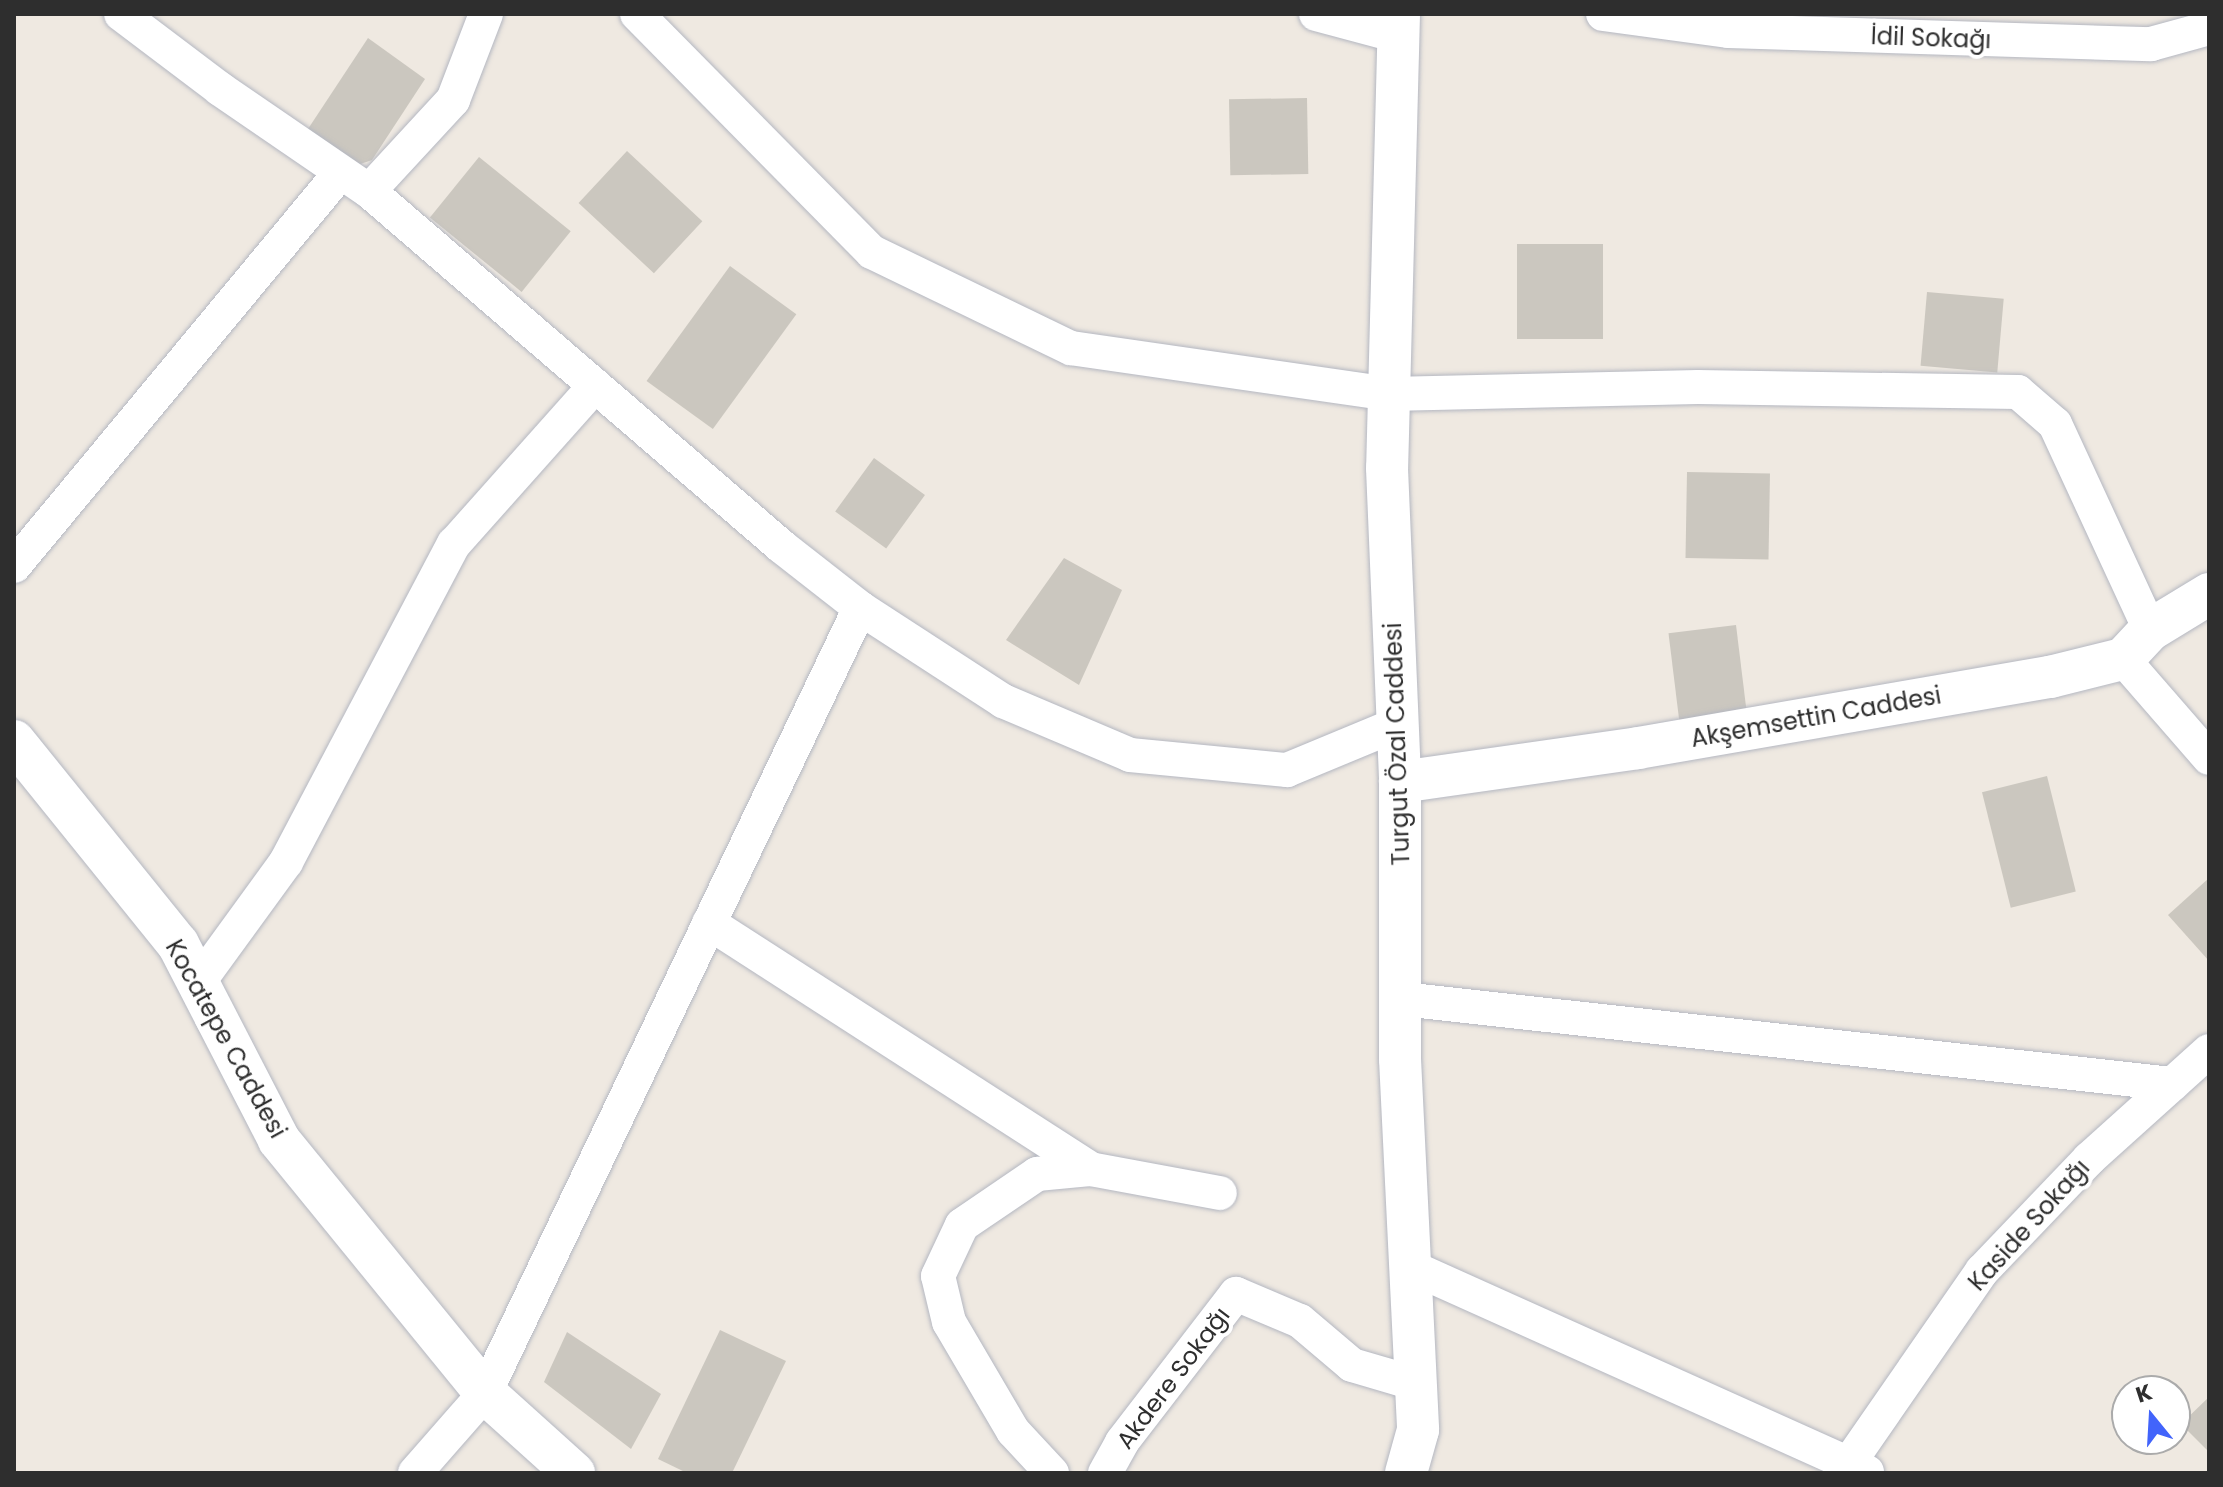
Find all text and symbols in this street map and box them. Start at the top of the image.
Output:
street label: İdil Sokağı [1870,22,1992,54]
street label: Turgut Özal Caddesi [1378,622,1416,866]
street label: Akşemsettin Caddesi [1689,681,1943,753]
street label: Kocatepe Caddesi [160,935,292,1143]
street label: Kaside Sokağı [1963,1153,2095,1297]
street label: Akdere Sokağı [1110,1301,1236,1455]
north arrow [2111,1375,2191,1455]
text: K [2132,1376,2156,1411]

